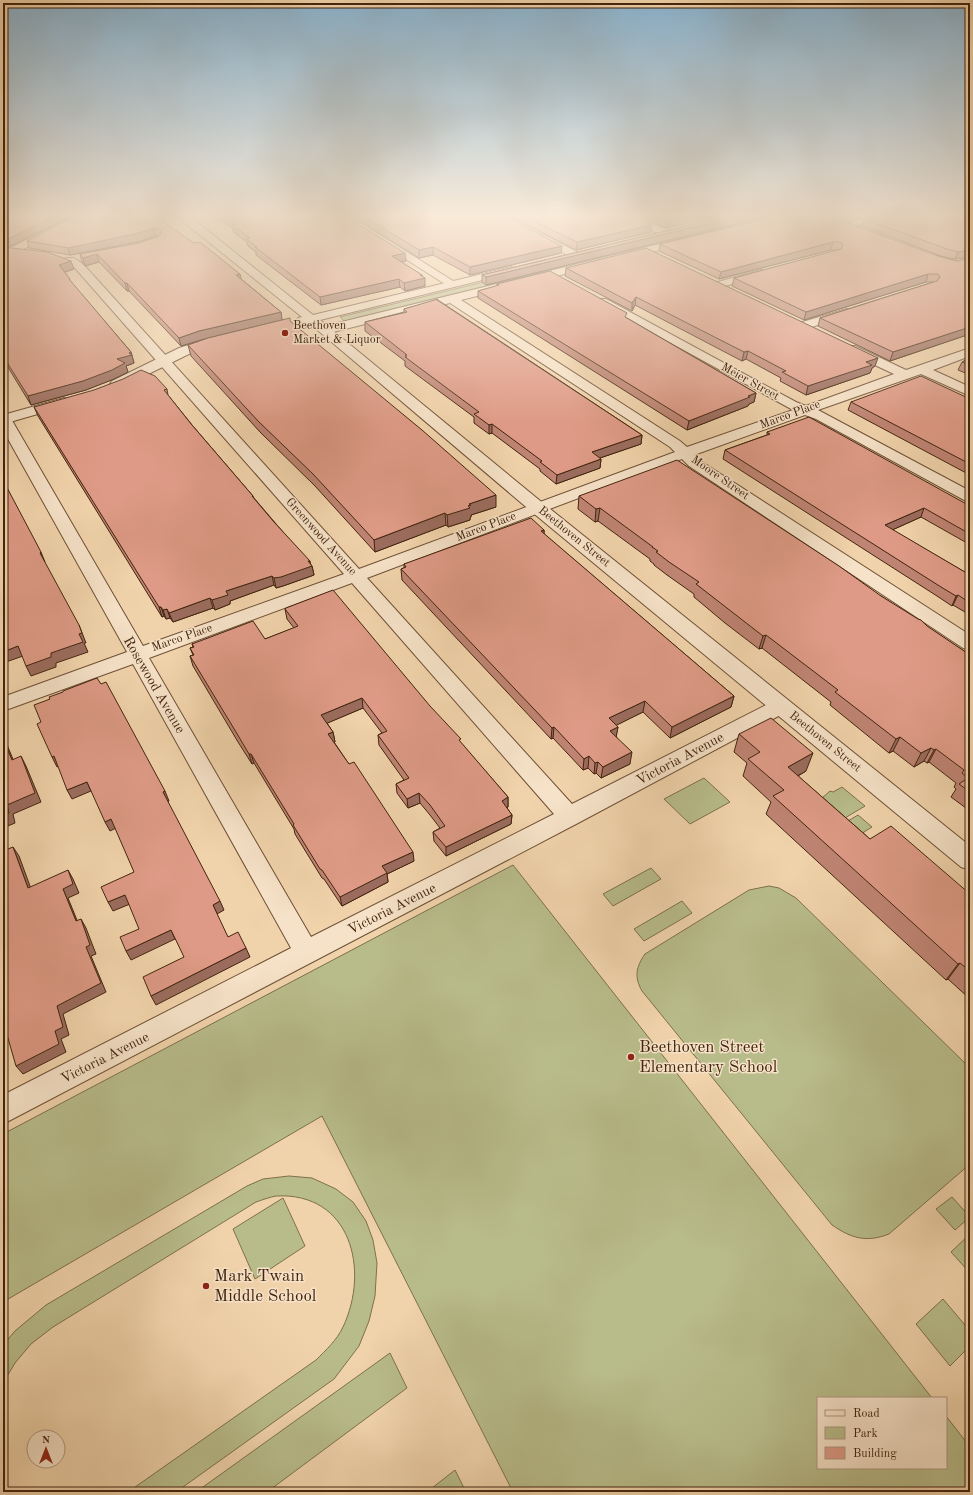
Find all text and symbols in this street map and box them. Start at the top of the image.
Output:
place label: Beethoven Market & Liquor [293,320,381,346]
marker: Beethoven Market & Liquor [280,328,290,338]
street label: Meier Street [719,361,781,403]
street label: Marco Place [758,398,822,432]
street label: Moore Street [689,454,751,502]
street label: Greenwood Avenue [283,496,359,578]
street label: Beethoven Street [536,505,612,569]
street label: Marco Place [454,510,518,544]
street label: Marco Place [150,622,214,654]
street label: Rosewood Avenue [121,634,187,736]
street label: Beethoven Street [787,710,863,774]
street label: Victoria Avenue [634,730,726,788]
street label: Victoria Avenue [346,881,438,937]
street label: Victoria Avenue [59,1030,151,1086]
place label: Beethoven Street Elementary School [639,1039,778,1076]
marker: Beethoven Street Elementary School [626,1052,636,1062]
place label: Mark Twain Middle School [214,1268,317,1305]
marker: Mark Twain Middle School [201,1281,211,1291]
legend [817,1397,947,1469]
text: Road [853,1408,880,1420]
text: Park [853,1428,878,1440]
north arrow [26,1429,66,1469]
text: N [42,1435,51,1446]
text: Building [853,1448,897,1460]

